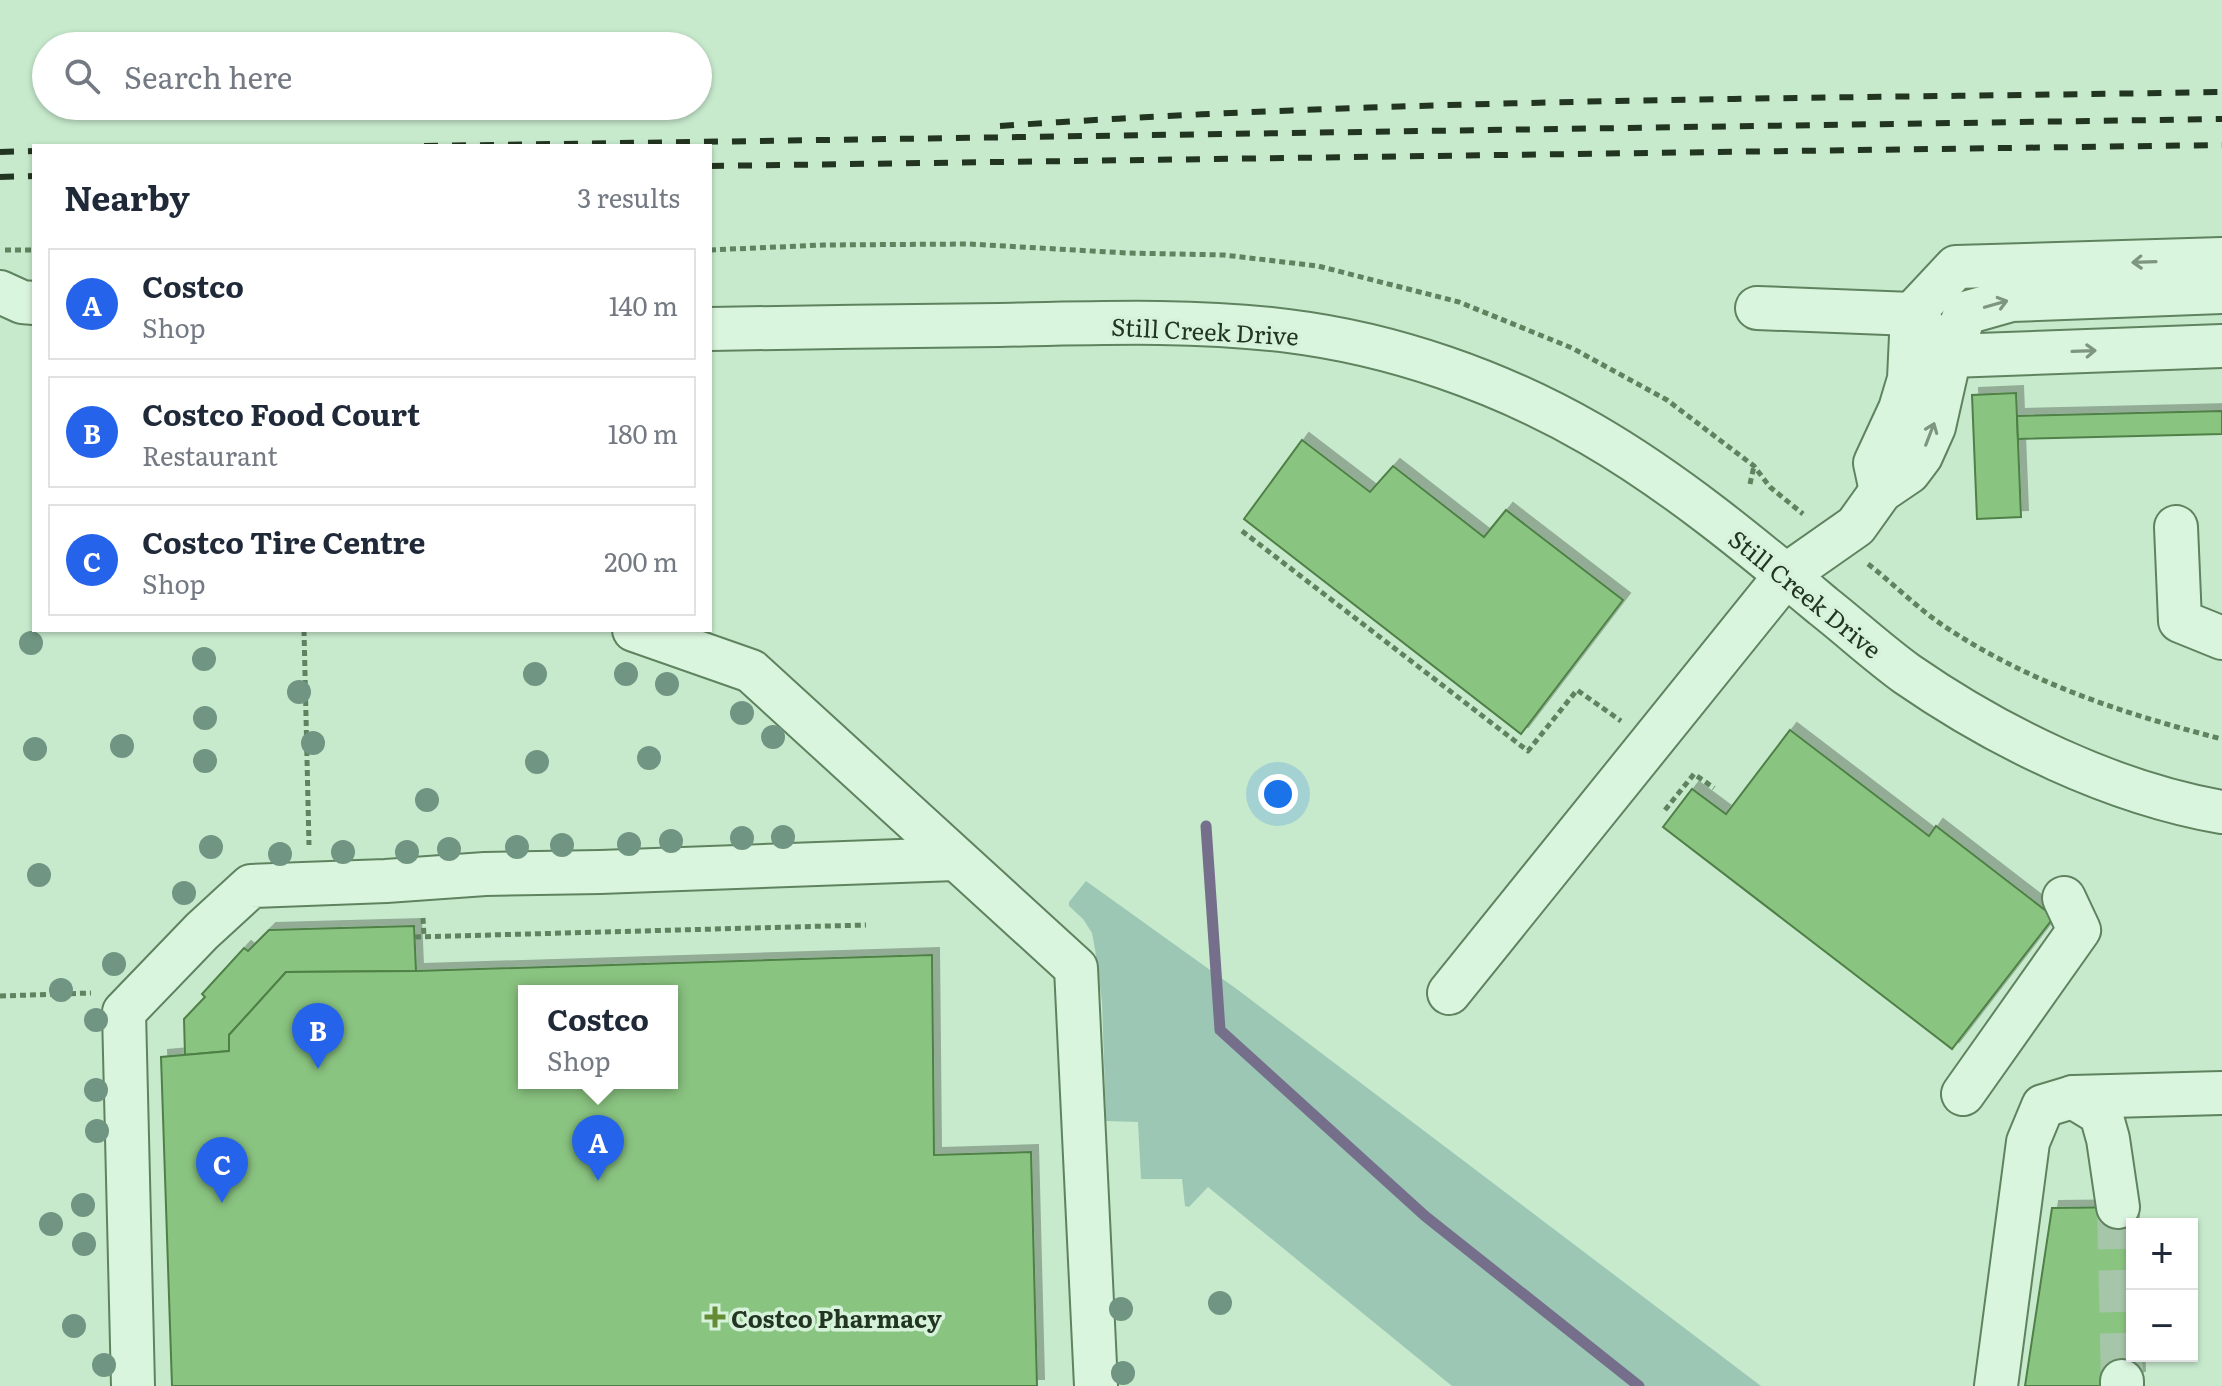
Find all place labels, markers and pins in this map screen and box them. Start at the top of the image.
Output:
pin: B [292,1003,344,1069]
pin: A [572,1115,624,1181]
pin: C [196,1137,248,1203]
place label: Costco Pharmacy [731,1300,942,1335]
marker: Costco Pharmacy [706,1308,724,1326]

